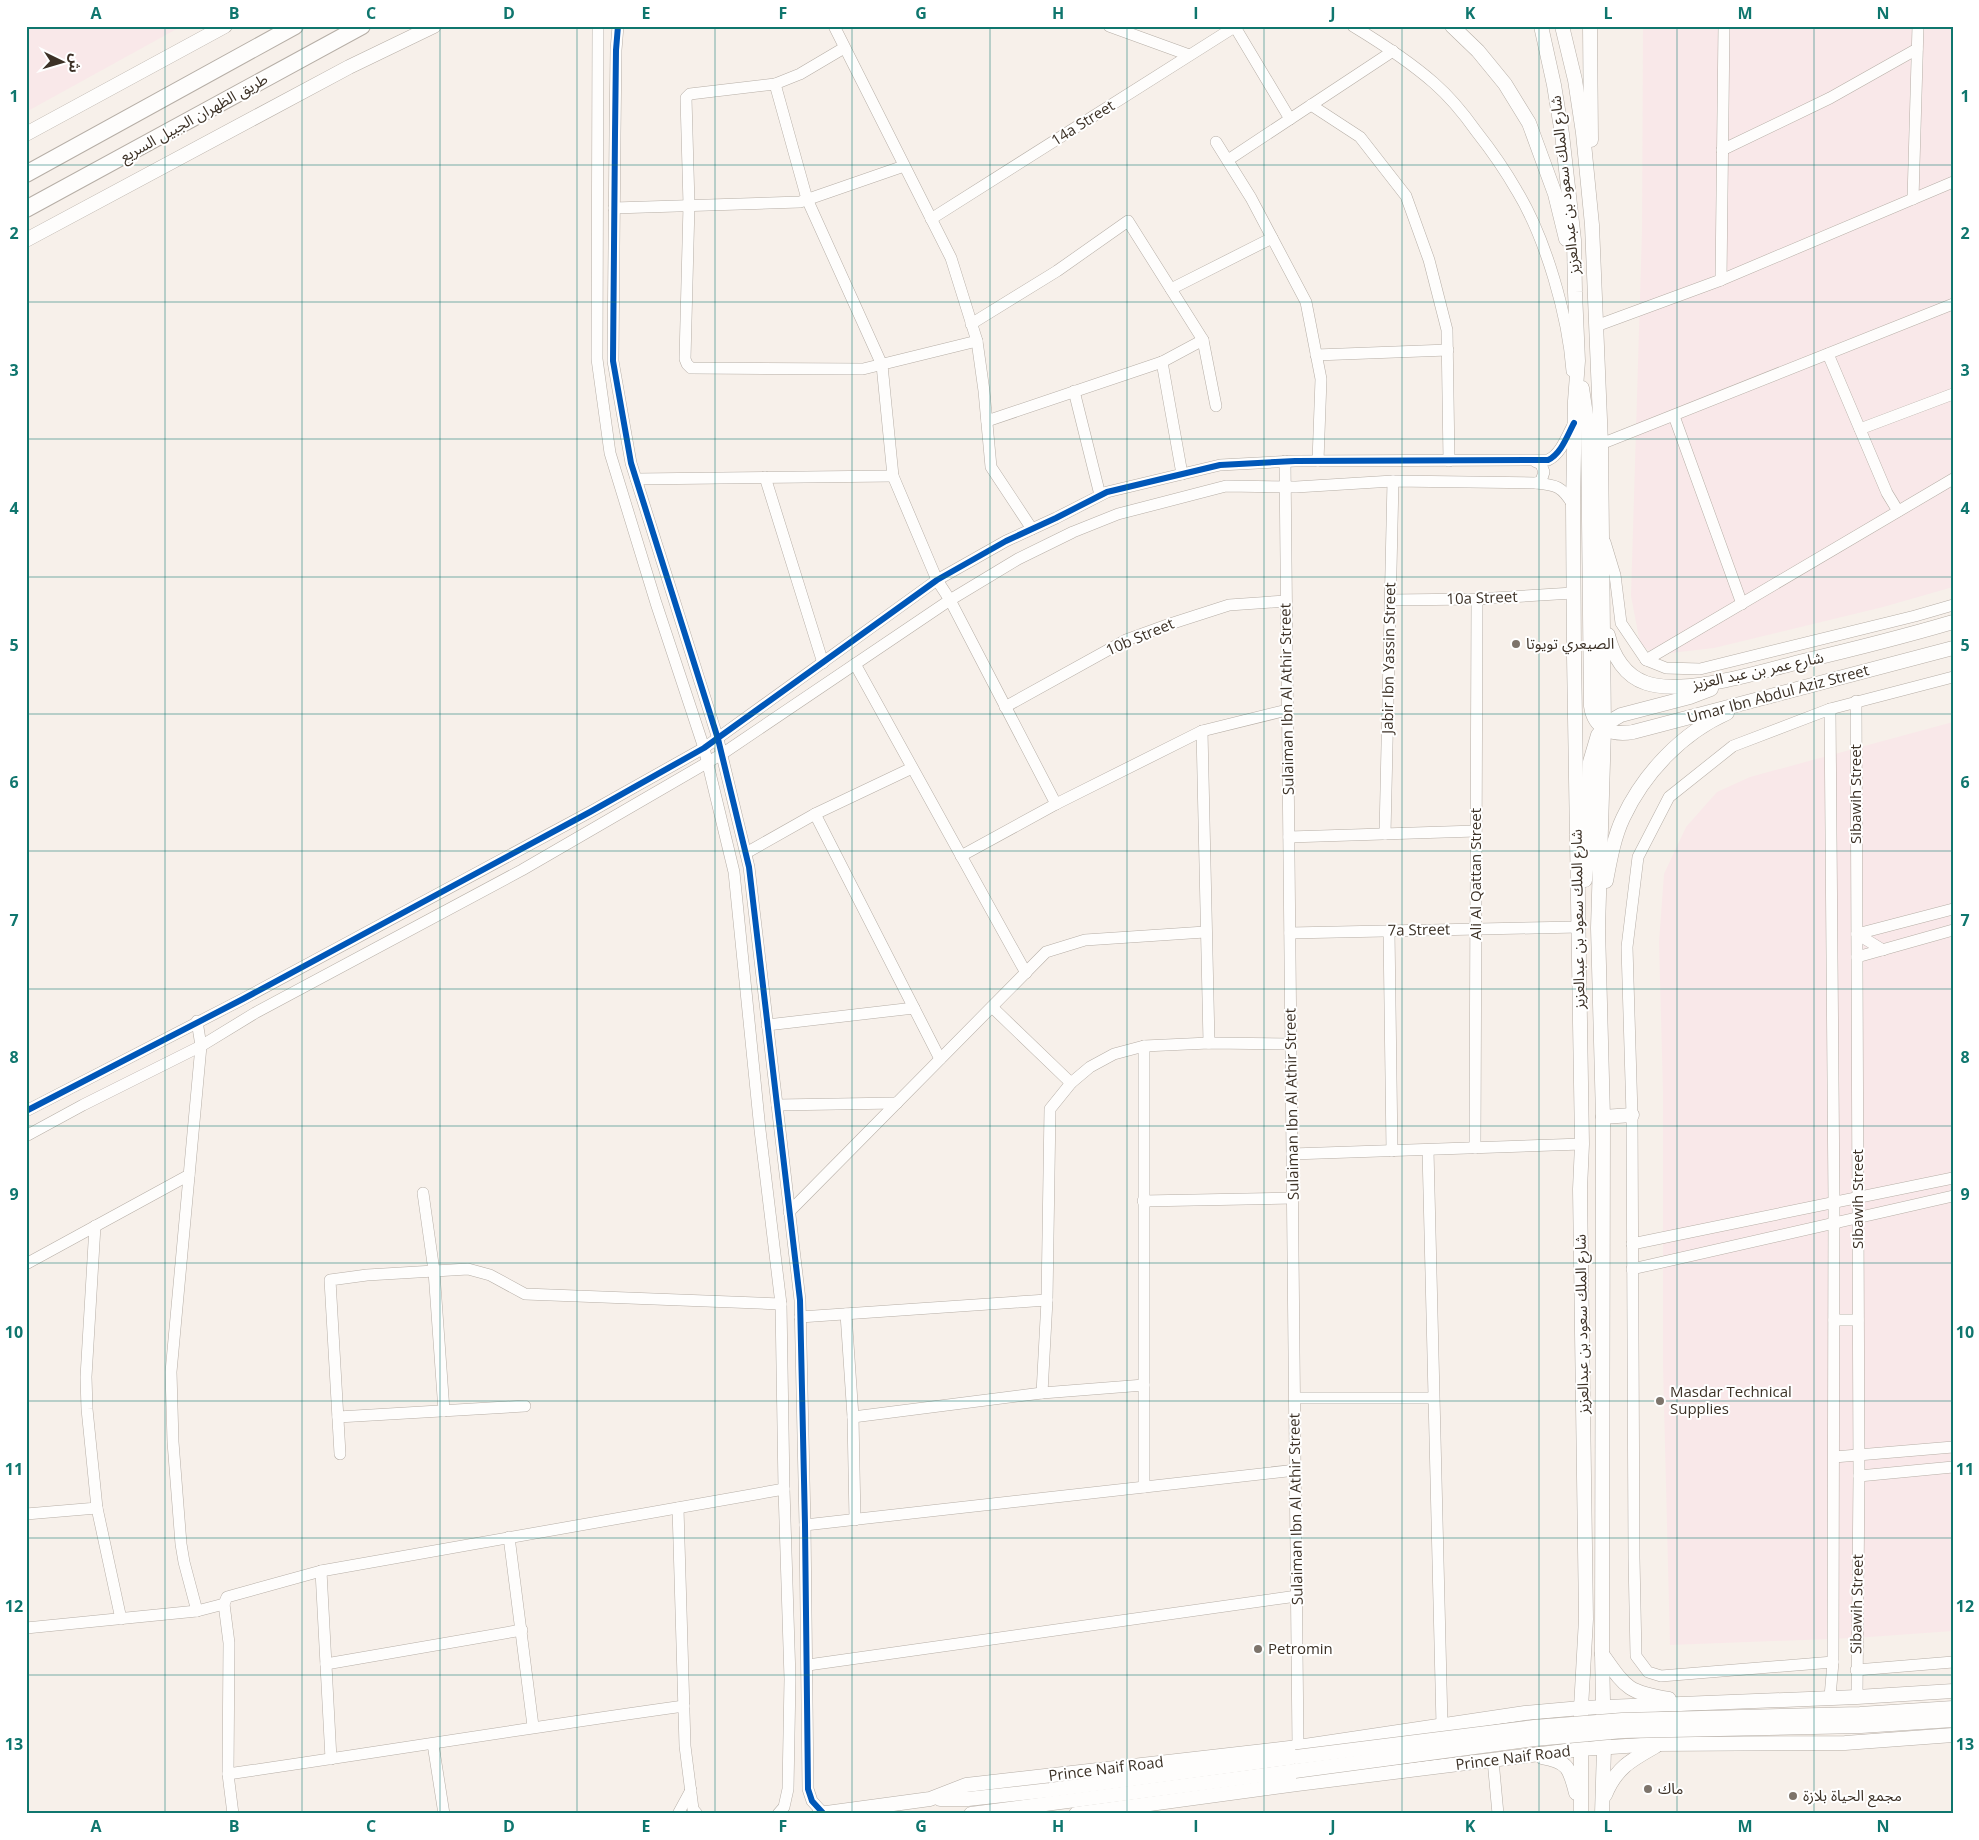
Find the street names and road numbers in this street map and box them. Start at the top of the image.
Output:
street label: طريق الظهران الجبيل السريع [116,68,272,169]
street label: شارع الملك سعود بن عبدالعزيز [1545,94,1586,277]
street label: 14a Street [1047,95,1118,150]
street label: Jabir Ibn Yassin Street [1377,582,1399,736]
street label: 10a Street [1446,586,1518,608]
street label: Sulaiman Ibn Al Athir Street [1274,603,1298,795]
street label: 10b Street [1103,613,1177,659]
street label: شارع عمر بن عبد العزيز [1689,646,1826,697]
street label: Umar Ibn Abdul Aziz Street [1685,659,1871,727]
street label: Sibawih Street [1845,744,1865,844]
street label: Ali Al Qattan Street [1465,808,1485,940]
street label: شارع الملك سعود بن عبدالعزيز [1565,829,1592,1010]
street label: 7a Street [1387,918,1451,940]
street label: Sulaiman Ibn Al Athir Street [1279,1008,1303,1200]
street label: Sibawih Street [1847,1149,1867,1249]
street label: شارع الملك سعود بن عبدالعزيز [1569,1234,1596,1415]
street label: Sulaiman Ibn Al Athir Street [1283,1413,1307,1605]
street label: Sibawih Street [1845,1554,1867,1654]
street label: Prince Naif Road [1454,1740,1572,1774]
street label: Prince Naif Road [1047,1751,1165,1785]

